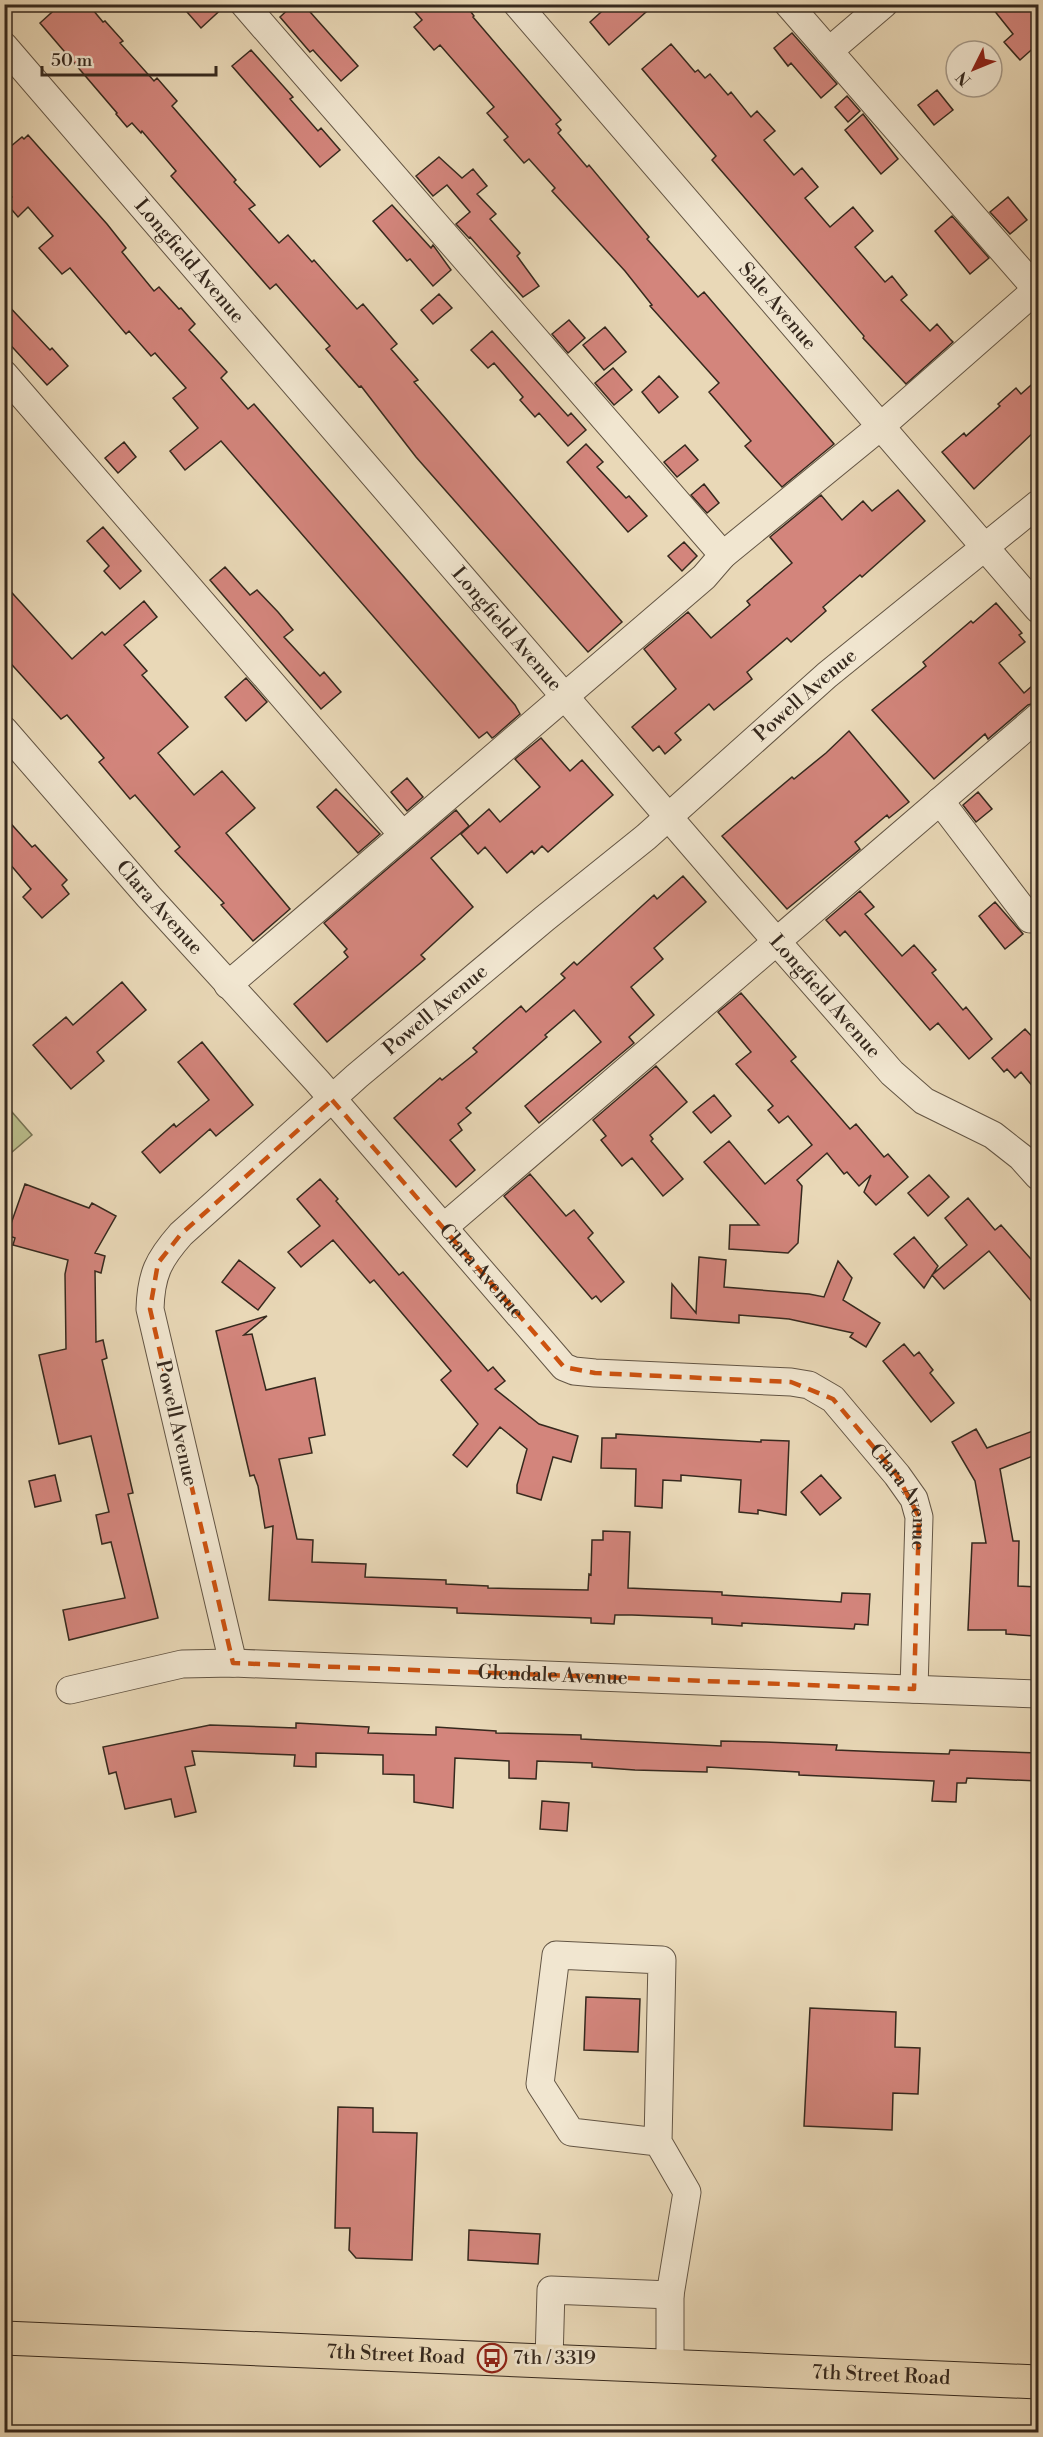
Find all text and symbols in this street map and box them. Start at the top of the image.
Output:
scale bar [42,39,216,77]
north arrow [944,39,1004,99]
text: 50 m [51,49,93,72]
text: N [952,67,975,90]
street label: Longfield Avenue [129,194,250,329]
street label: Sale Avenue [733,257,822,355]
street label: Longfield Avenue [446,562,567,697]
street label: Powell Avenue [749,643,862,747]
street label: Clara Avenue [110,855,208,960]
street label: Longfield Avenue [764,929,886,1064]
street label: Powell Avenue [378,959,493,1061]
street label: Clara Avenue [433,1218,530,1325]
street label: Powell Avenue [149,1357,203,1489]
street label: Clara Avenue [864,1439,931,1551]
street label: Glendale Avenue [477,1660,628,1691]
street label: 7th Street Road [326,2339,466,2370]
bus stop icon: 7th / 3319 [476,2342,508,2374]
place label: 7th / 3319 [513,2346,596,2371]
street label: 7th Street Road [812,2360,951,2391]

